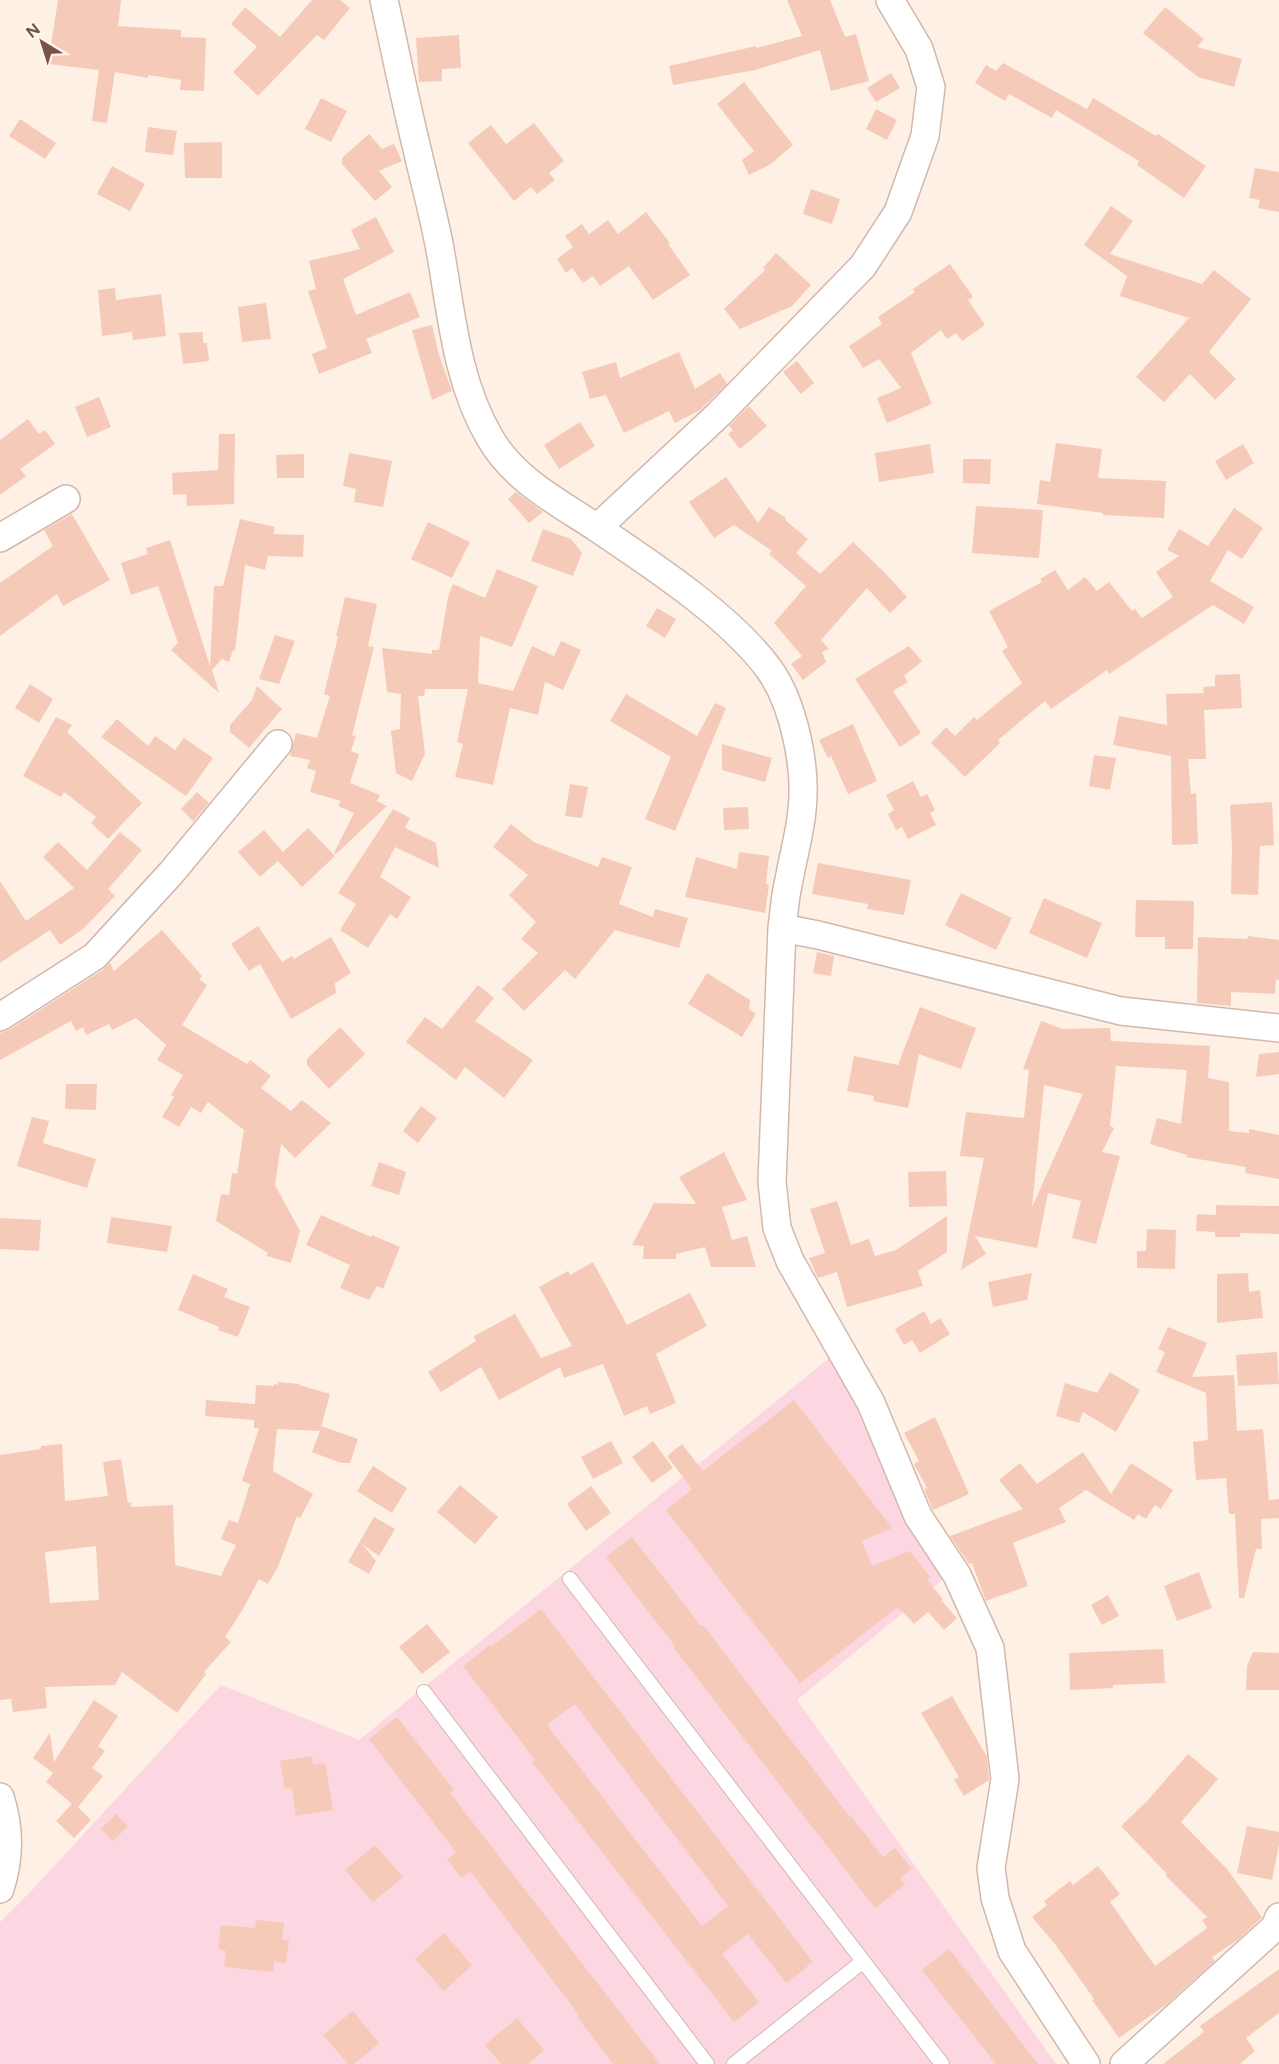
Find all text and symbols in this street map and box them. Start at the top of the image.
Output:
north arrow [12,12,72,72]
text: N [22,19,44,42]

